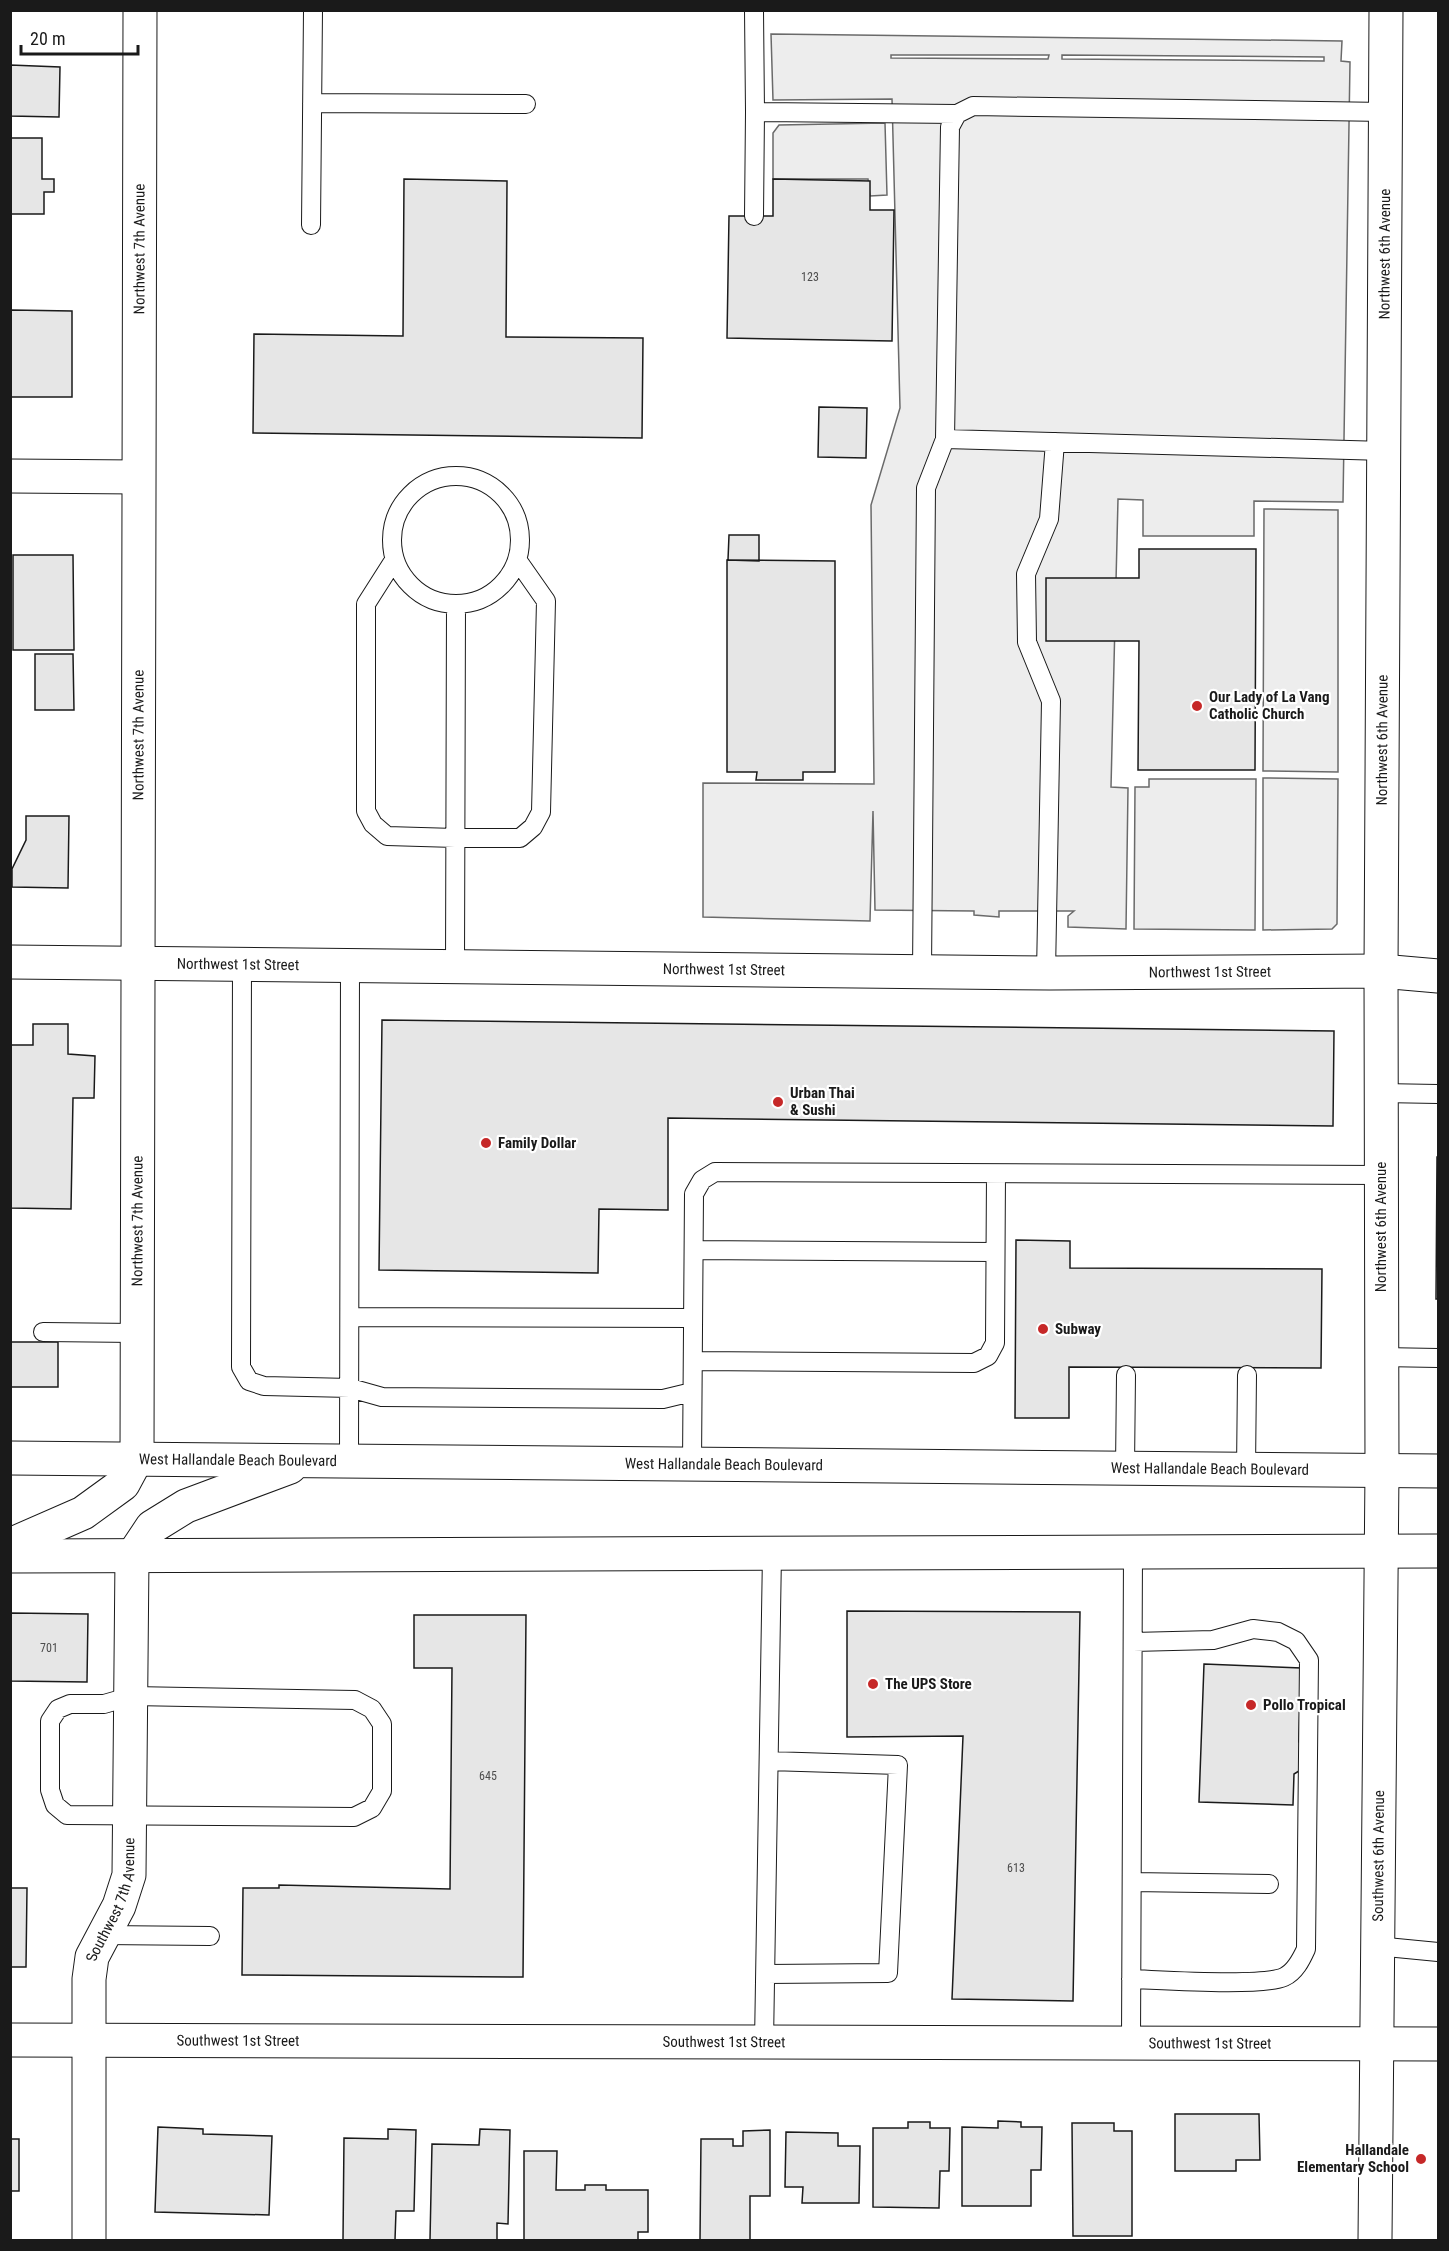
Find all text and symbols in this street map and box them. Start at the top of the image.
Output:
scale bar [21,18,138,56]
text: 20 m [30,28,65,49]
street label: Northwest 7th Avenue [130,184,149,314]
street label: Northwest 6th Avenue [1375,189,1394,319]
house number: 123 [801,270,819,284]
street label: Northwest 7th Avenue [129,670,148,800]
street label: Northwest 6th Avenue [1373,675,1392,805]
place label: Our Lady of La Vang Catholic Church [1209,688,1330,723]
marker: Our Lady of La Vang Catholic Church [1190,699,1204,713]
street label: Northwest 1st Street [177,955,299,974]
street label: Northwest 1st Street [663,960,785,979]
street label: Northwest 1st Street [1149,963,1271,981]
place label: Urban Thai & Sushi [790,1084,855,1119]
marker: Urban Thai & Sushi [771,1095,785,1109]
place label: Family Dollar [498,1134,576,1152]
marker: Family Dollar [479,1136,493,1150]
street label: Northwest 7th Avenue [128,1156,147,1286]
street label: Northwest 6th Avenue [1372,1162,1390,1292]
place label: Subway [1055,1320,1101,1338]
marker: Subway [1036,1322,1050,1336]
street label: West Hallandale Beach Boulevard [139,1450,337,1470]
street label: West Hallandale Beach Boulevard [625,1455,823,1474]
street label: West Hallandale Beach Boulevard [1111,1459,1309,1479]
house number: 701 [40,1641,58,1655]
place label: The UPS Store [885,1675,972,1693]
marker: The UPS Store [866,1677,880,1691]
place label: Pollo Tropical [1263,1696,1346,1714]
marker: Pollo Tropical [1244,1698,1258,1712]
house number: 645 [479,1769,497,1783]
street label: Southwest 6th Avenue [1369,1790,1388,1922]
street label: Southwest 7th Avenue [83,1838,139,1962]
house number: 613 [1007,1861,1025,1875]
street label: Southwest 1st Street [176,2031,300,2050]
street label: Southwest 1st Street [662,2033,786,2051]
street label: Southwest 1st Street [1148,2034,1272,2053]
place label: Hallandale Elementary School [1297,2141,1409,2176]
marker: Hallandale Elementary School [1414,2152,1428,2166]

